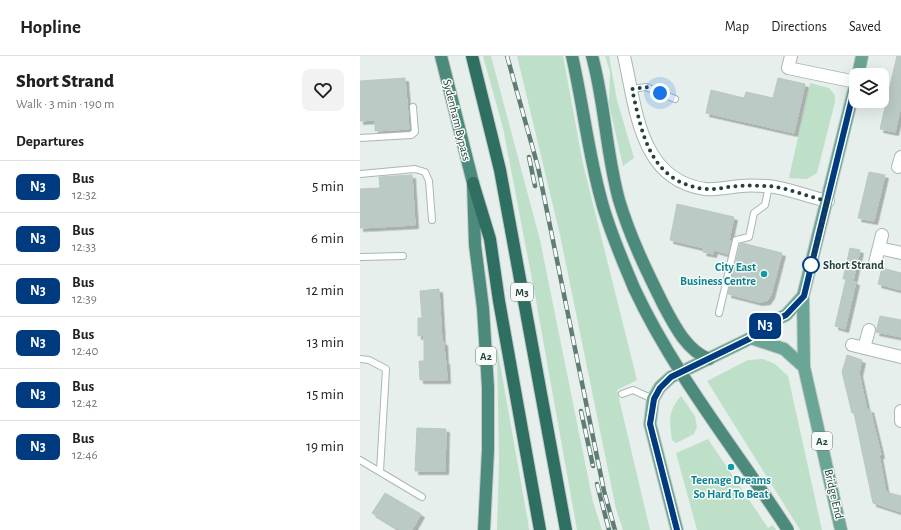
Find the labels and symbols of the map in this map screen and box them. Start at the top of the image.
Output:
street label: Sydenham Bypass [440,78,473,162]
your location [650,83,670,103]
marker: Short Strand [802,256,820,274]
place label: Short Strand [823,259,884,271]
place label: City East Business Centre [680,261,756,287]
marker: City East Business Centre [759,269,769,279]
road number: M3 [511,283,533,301]
line badge: N3 [747,313,783,339]
road number: A2 [476,347,496,365]
road number: A2 [812,432,832,450]
marker: Teenage Dreams So Hard To Beat [726,462,736,472]
street label: Bridge End [822,468,846,520]
place label: Teenage Dreams So Hard To Beat [691,474,771,500]

